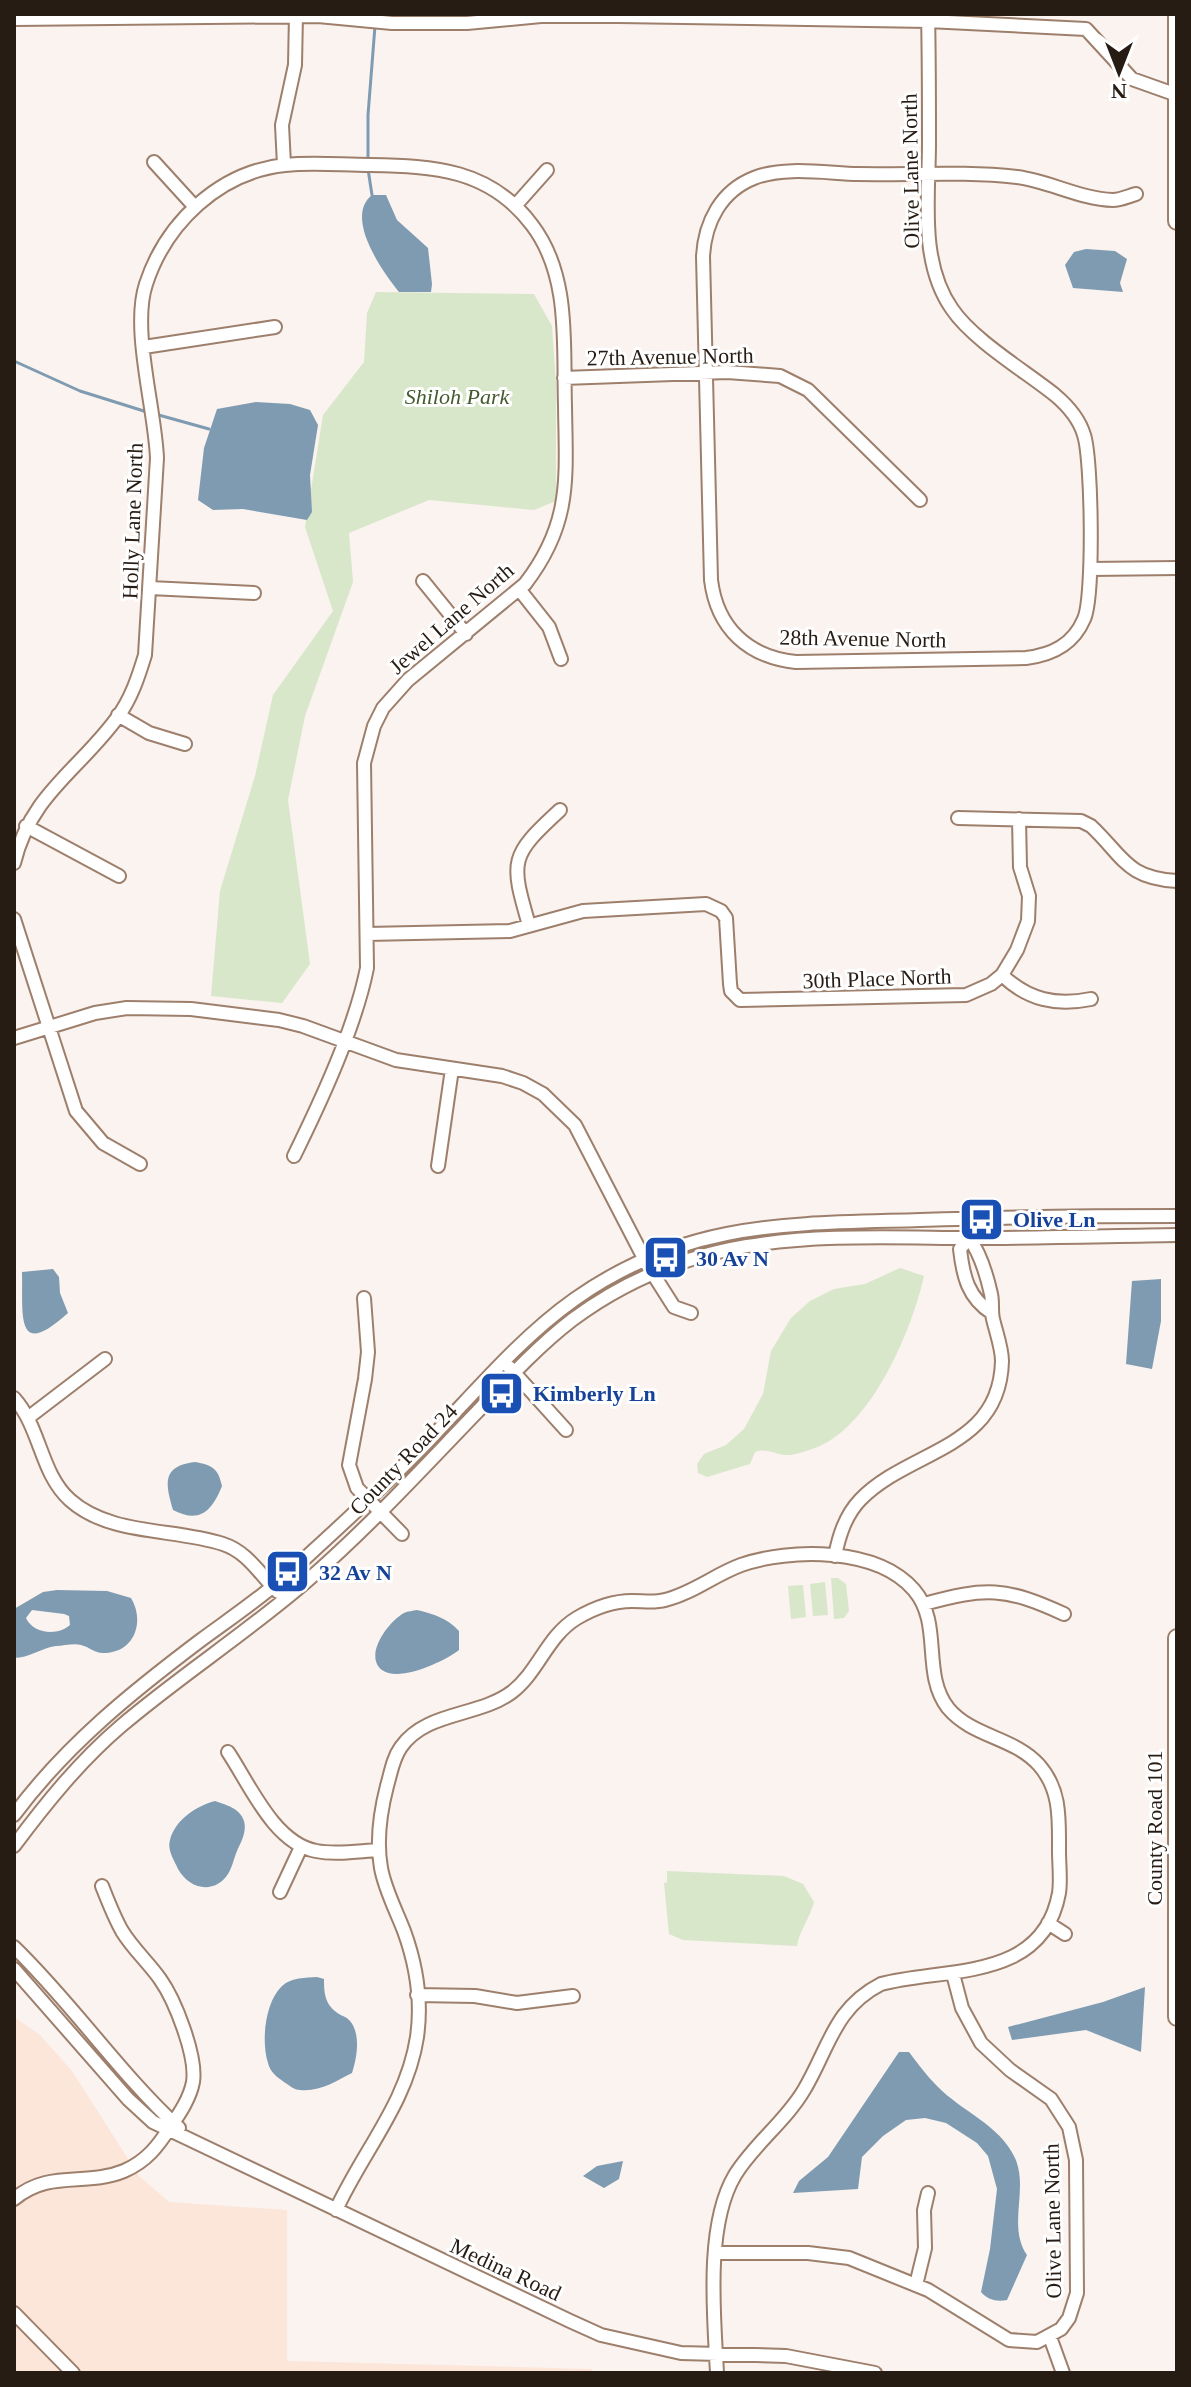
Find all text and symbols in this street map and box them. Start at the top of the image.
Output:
north arrow [1079,32,1159,112]
text: N [1111,79,1127,104]
street label: Olive Lane North [897,93,924,249]
street label: 27th Avenue North [586,343,754,370]
park label: Shiloh Park [405,384,510,409]
street label: Holly Lane North [117,442,148,600]
street label: Jewel Lane North [384,558,519,679]
street label: 28th Avenue North [779,625,947,652]
street label: 30th Place North [802,963,952,994]
bus stop icon: Olive Ln [958,1195,1006,1243]
place label: Olive Ln [1013,1207,1096,1232]
bus stop icon: 30 Av N [641,1234,689,1282]
place label: 30 Av N [696,1246,769,1271]
bus stop icon: Kimberly Ln [478,1369,526,1417]
place label: Kimberly Ln [533,1381,656,1406]
street label: County Road 24 [344,1399,462,1520]
bus stop icon: 32 Av N [264,1548,312,1596]
place label: 32 Av N [319,1560,392,1585]
street label: County Road 101 [1142,1750,1167,1906]
street label: Olive Lane North [1039,2143,1066,2299]
street label: Medina Road [447,2233,565,2306]

